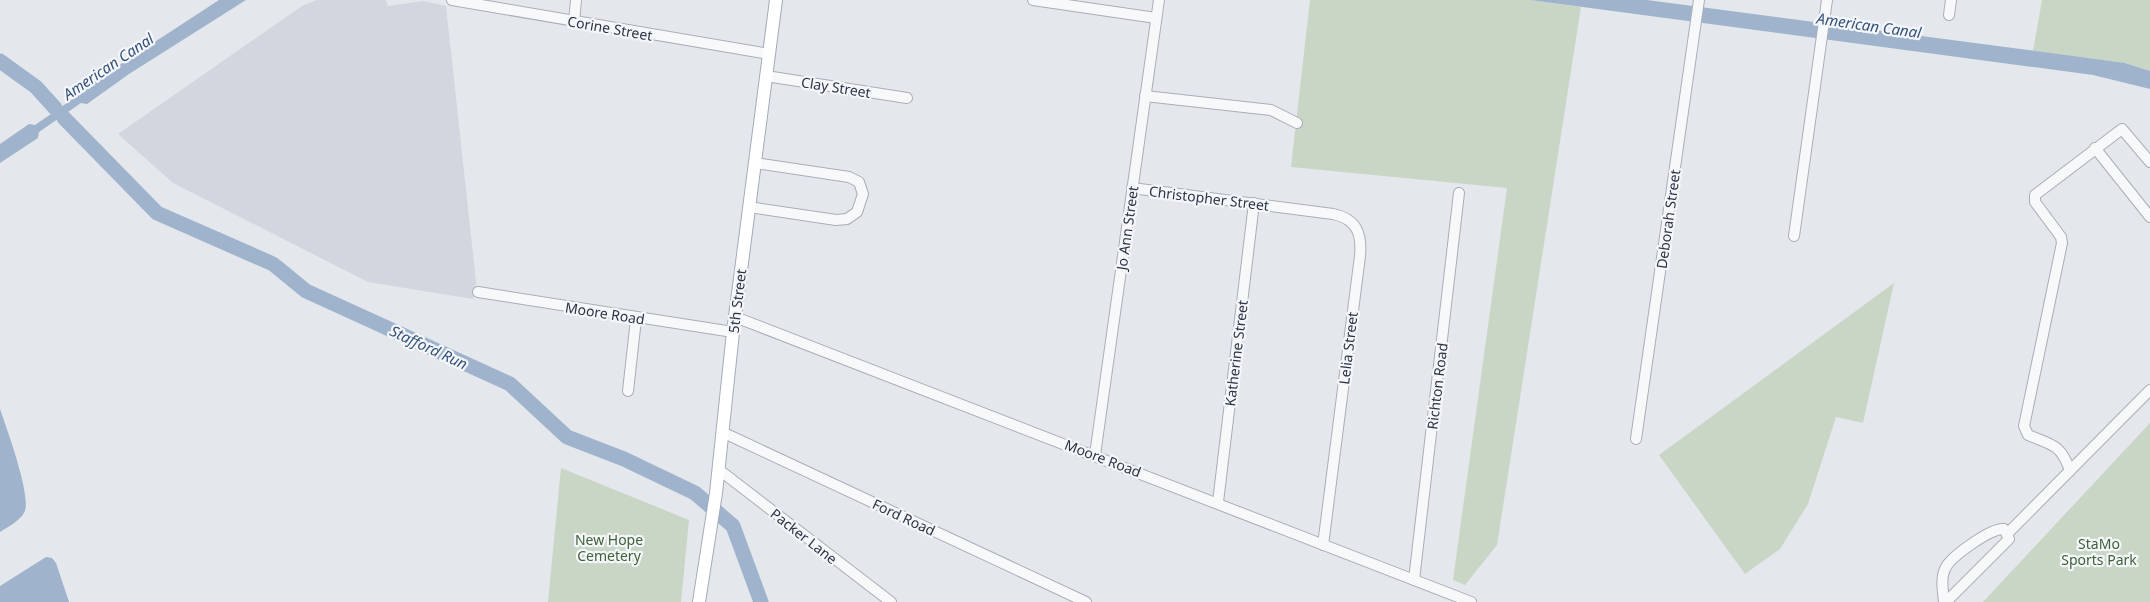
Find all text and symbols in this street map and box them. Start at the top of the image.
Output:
water label: American Canal [1815,8,1924,42]
street label: Corine Street [566,11,654,45]
water label: American Canal [58,28,158,104]
street label: Clay Street [800,72,872,102]
street label: Deborah Street [1652,168,1684,270]
street label: Christopher Street [1148,181,1270,215]
street label: Jo Ann Street [1111,185,1142,273]
street label: 5th Street [724,268,750,334]
street label: Moore Road [564,297,646,329]
street label: Katherine Street [1220,299,1252,407]
street label: Lelia Street [1334,311,1362,385]
water label: Stafford Run [387,320,471,374]
street label: Richton Road [1422,342,1452,430]
street label: Moore Road [1062,435,1144,481]
street label: Ford Road [870,494,938,540]
street label: Packer Lane [767,504,841,568]
park label: New Hope Cemetery [575,530,643,565]
park label: StaMo Sports Park [2061,534,2137,569]

